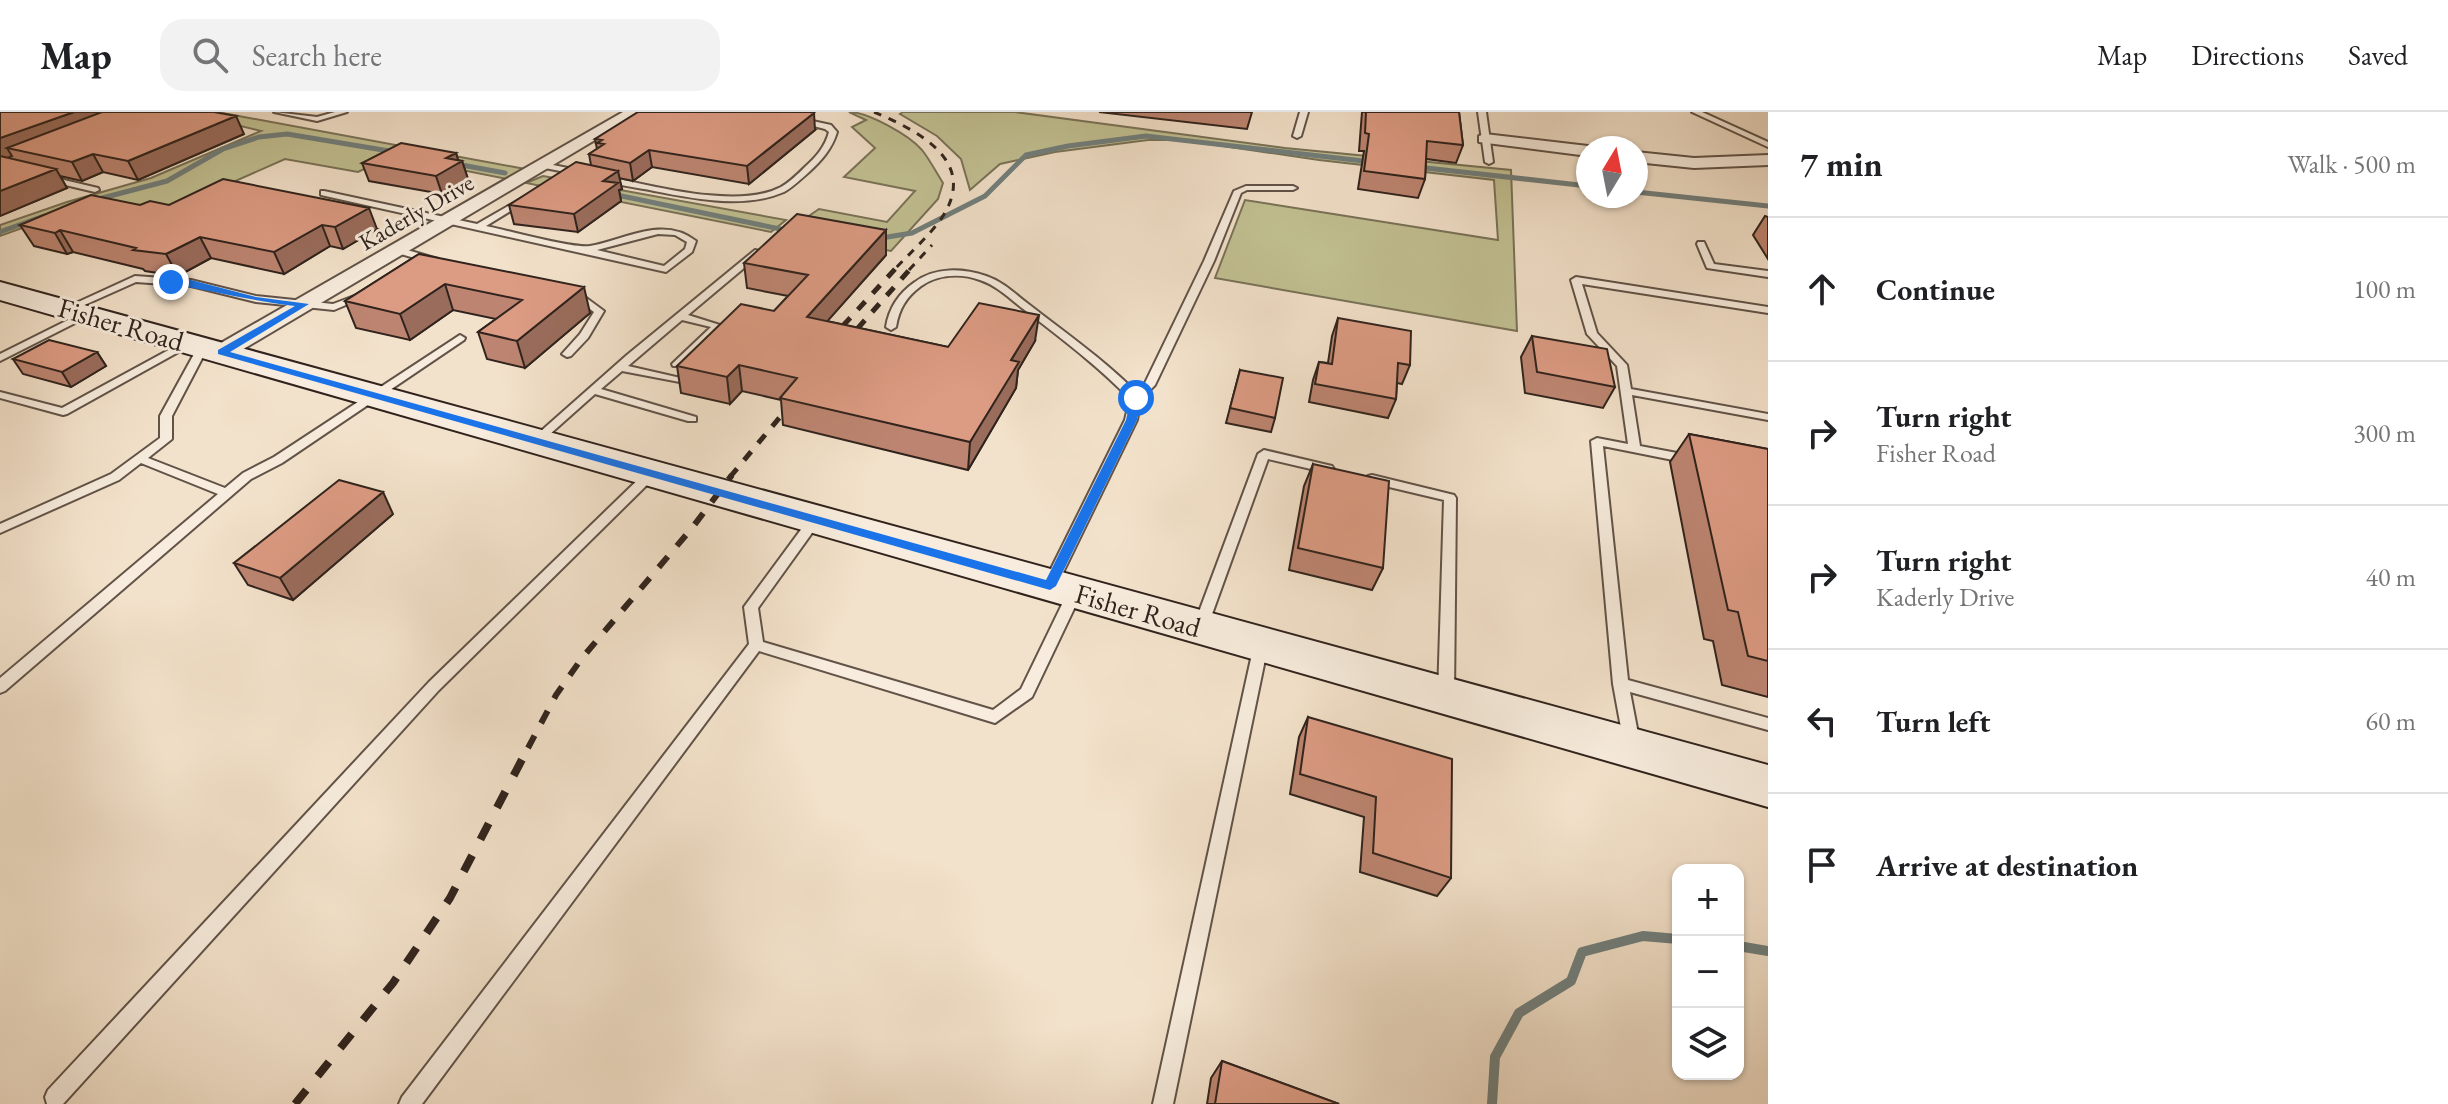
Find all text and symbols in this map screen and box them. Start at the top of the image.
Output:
search box [160,19,720,91]
text: Map [40,31,112,80]
icon: search [188,33,232,77]
text: Search here [252,36,382,75]
text: Map [2097,37,2147,73]
text: Directions [2191,37,2304,73]
text: Saved [2348,37,2408,73]
north arrow [1576,136,1648,208]
text: 7 min [1800,142,1883,186]
text: Walk · 500 m [2288,147,2416,181]
street label: Kaderly Drive [353,167,479,257]
route end [153,264,189,300]
icon: ahead [1800,267,1844,311]
text: Continue [1876,270,1995,309]
text: 100 m [2353,272,2416,306]
street label: Fisher Road [54,289,189,359]
route start [1118,380,1154,416]
text: Turn right [1876,397,2012,436]
icon: right [1800,411,1844,455]
text: 300 m [2353,416,2416,450]
text: Fisher Road [1876,436,1996,470]
text: Turn right [1876,541,2012,580]
icon: right [1800,555,1844,599]
text: 40 m [2366,560,2416,594]
street label: Fisher Road [1071,575,1206,645]
text: Kaderly Drive [1876,580,2014,614]
icon: left [1800,699,1844,743]
text: Turn left [1876,702,1990,741]
text: 60 m [2366,704,2416,738]
icon: arrive [1800,843,1844,887]
text: Arrive at destination [1876,846,2138,885]
map controls [1672,864,1744,1080]
button: + [1672,864,1744,936]
button: − [1672,936,1744,1008]
button: layers [1672,1008,1744,1080]

